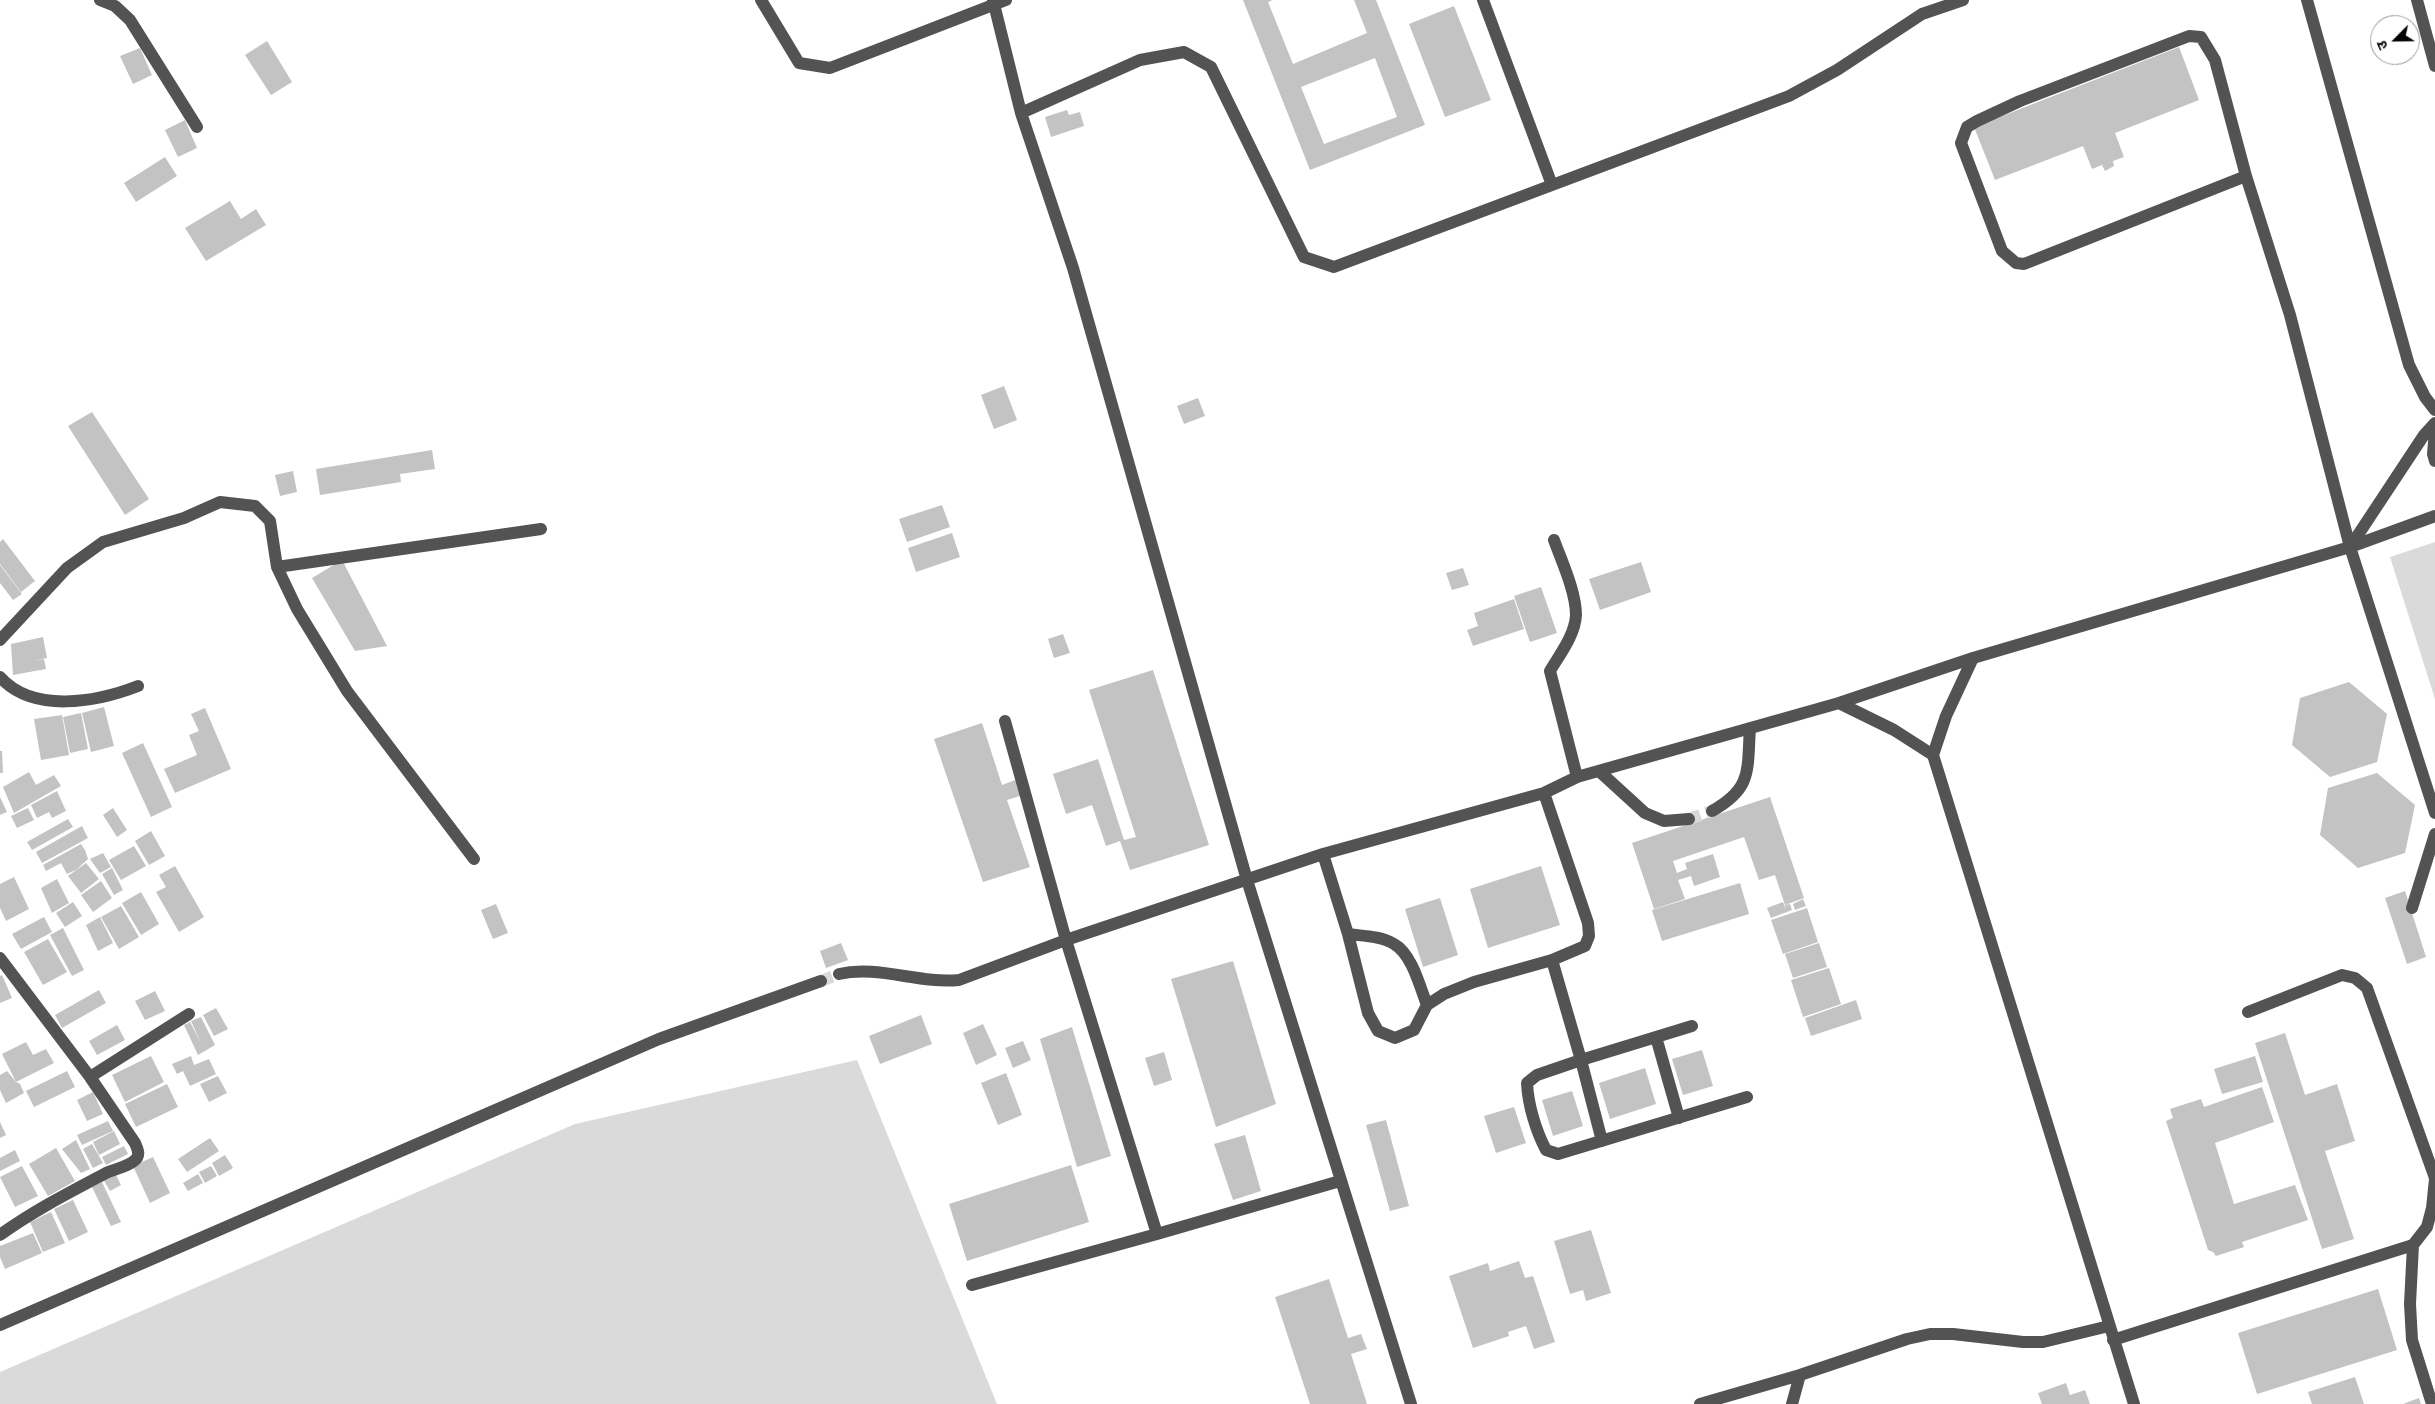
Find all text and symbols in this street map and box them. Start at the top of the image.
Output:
north arrow [2370,15,2420,65]
text: उ [2373,39,2391,52]

